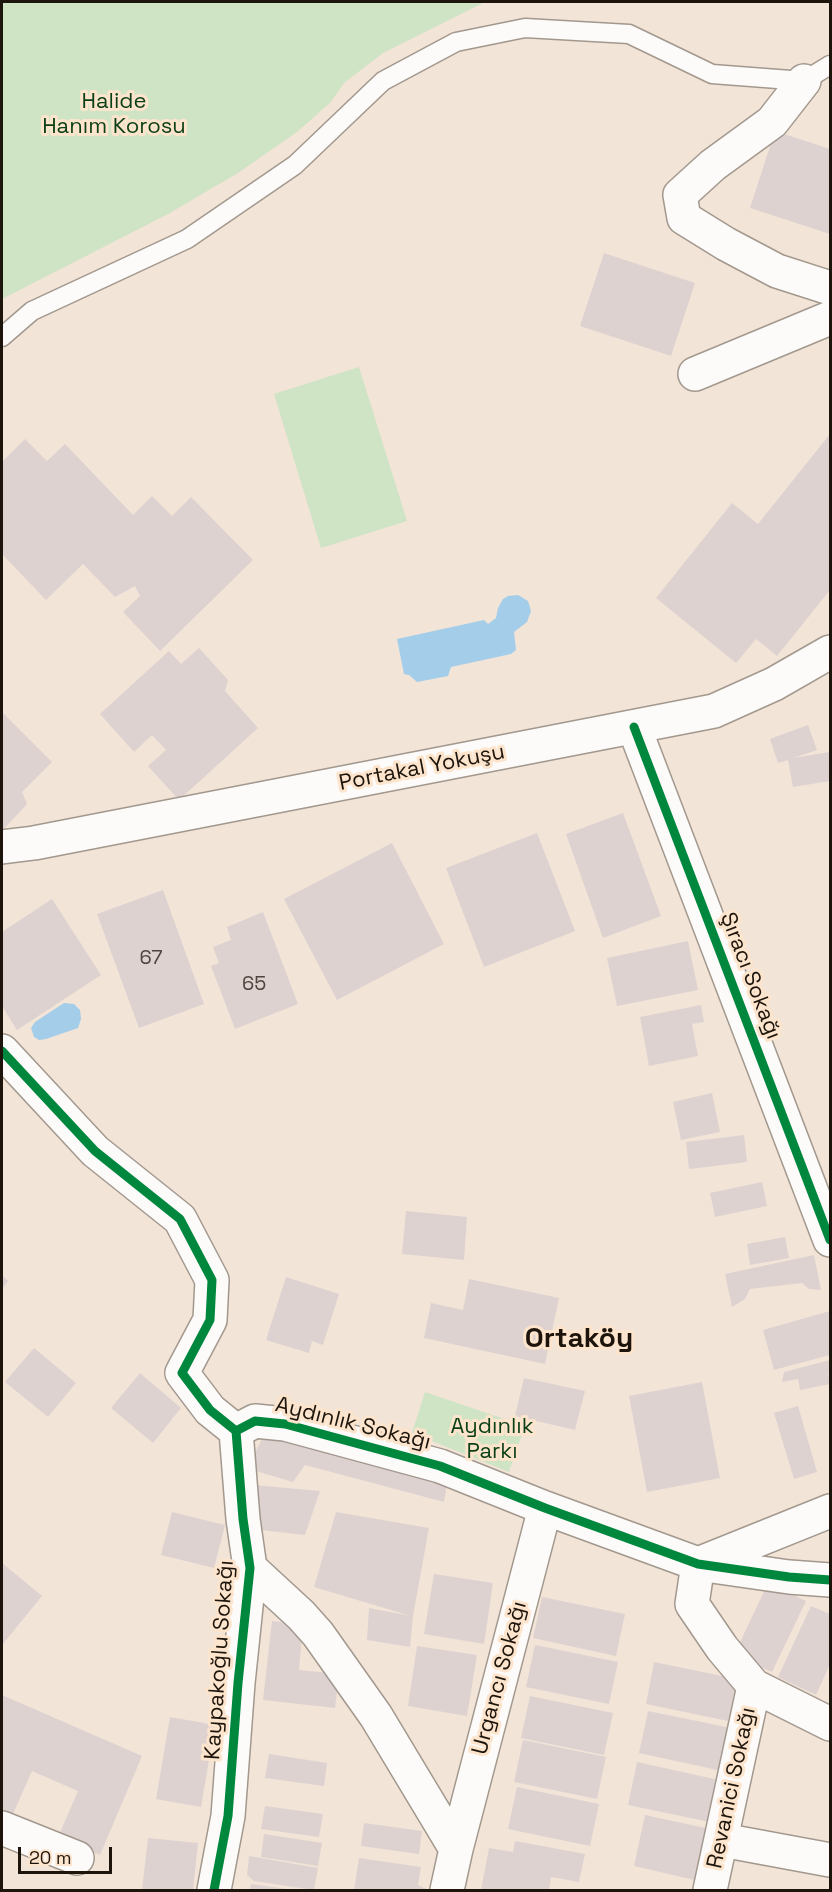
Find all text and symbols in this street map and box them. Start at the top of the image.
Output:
park label: Halide Hanım Korosu [42,89,186,140]
street label: Portakal Yokuşu [337,739,507,797]
street label: Şıracı Sokağı [714,909,786,1043]
house number: 67 [139,947,163,971]
house number: 65 [242,973,266,997]
district label: Ortaköy [525,1322,633,1356]
street label: Aydınlık Sokağı [273,1392,433,1456]
park label: Aydınlık Parkı [451,1414,533,1466]
street label: Kaypakoğlu Sokağı [200,1559,240,1761]
street label: Urgancı Sokağı [467,1598,533,1758]
street label: Revanici Sokağı [702,1705,762,1871]
scale bar [21,1835,116,1873]
text: 20 m [29,1846,72,1869]

